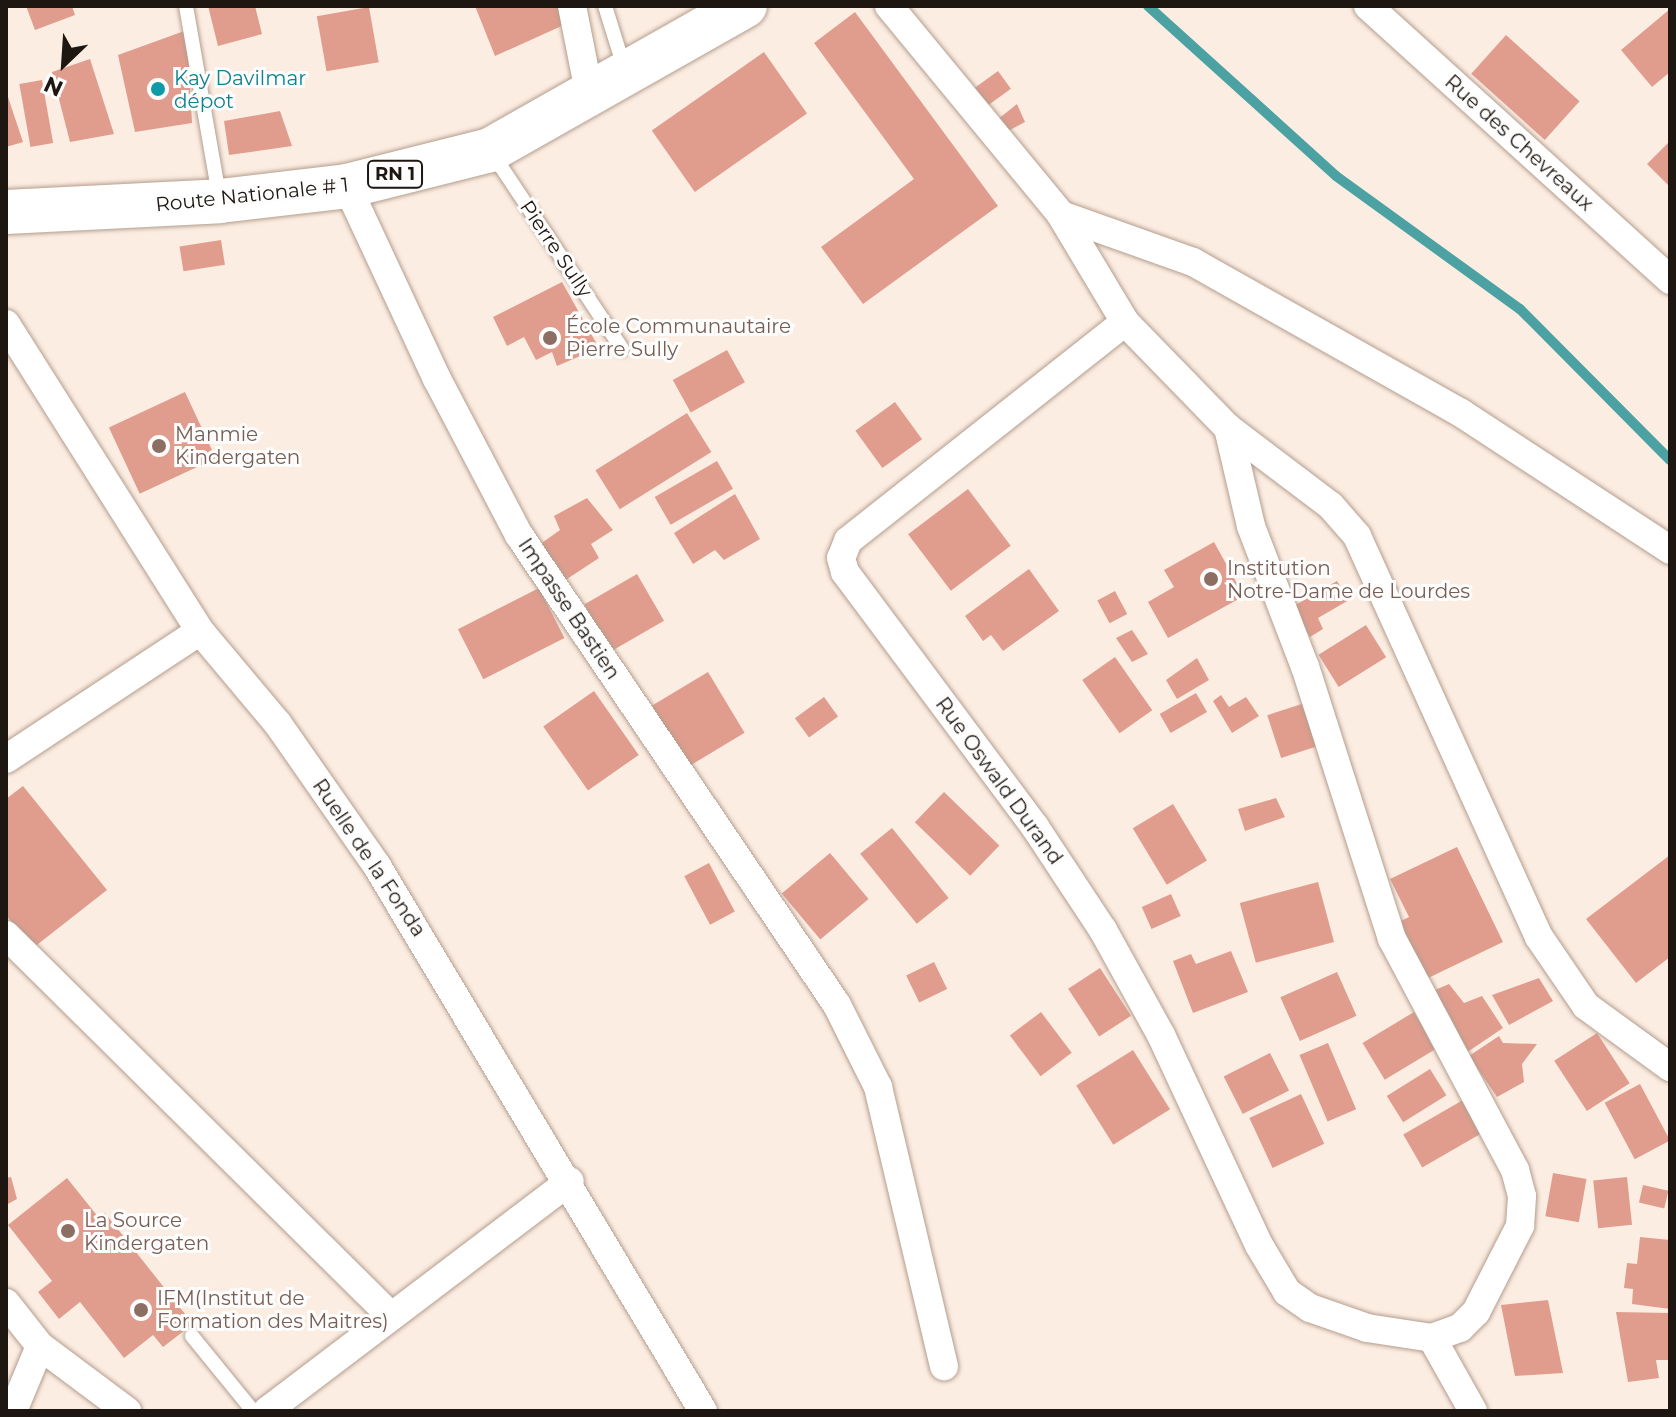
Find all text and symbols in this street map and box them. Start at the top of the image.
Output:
north arrow [24,24,104,104]
place label: Kay Davilmar dépot [174,66,306,113]
text: N [40,70,67,102]
street label: Rue des Chevreaux [1440,70,1598,216]
marker: Kay Davilmar dépot [149,80,167,98]
road number: RN 1 [367,160,423,188]
street label: Route Nationale # 1 [154,173,350,217]
street label: Pierre Sully [515,196,597,302]
place label: École Communautaire Pierre Sully [566,314,791,361]
marker: École Communautaire Pierre Sully [541,329,559,347]
place label: Manmie Kindergaten [175,422,300,469]
marker: Manmie Kindergaten [150,437,168,455]
street label: Impasse Bastien [513,534,625,684]
place label: Institution Notre-Dame de Lourdes [1227,556,1470,603]
marker: Institution Notre-Dame de Lourdes [1202,570,1220,588]
street label: Rue Oswald Durand [930,693,1068,869]
street label: Ruelle de la Fonda [307,775,431,941]
place label: La Source Kindergaten [84,1208,209,1255]
marker: La Source Kindergaten [59,1222,77,1240]
place label: IFM(Institut de Formation des Maitres) [157,1286,389,1333]
marker: IFM(Institut de Formation des Maitres) [132,1301,150,1319]

